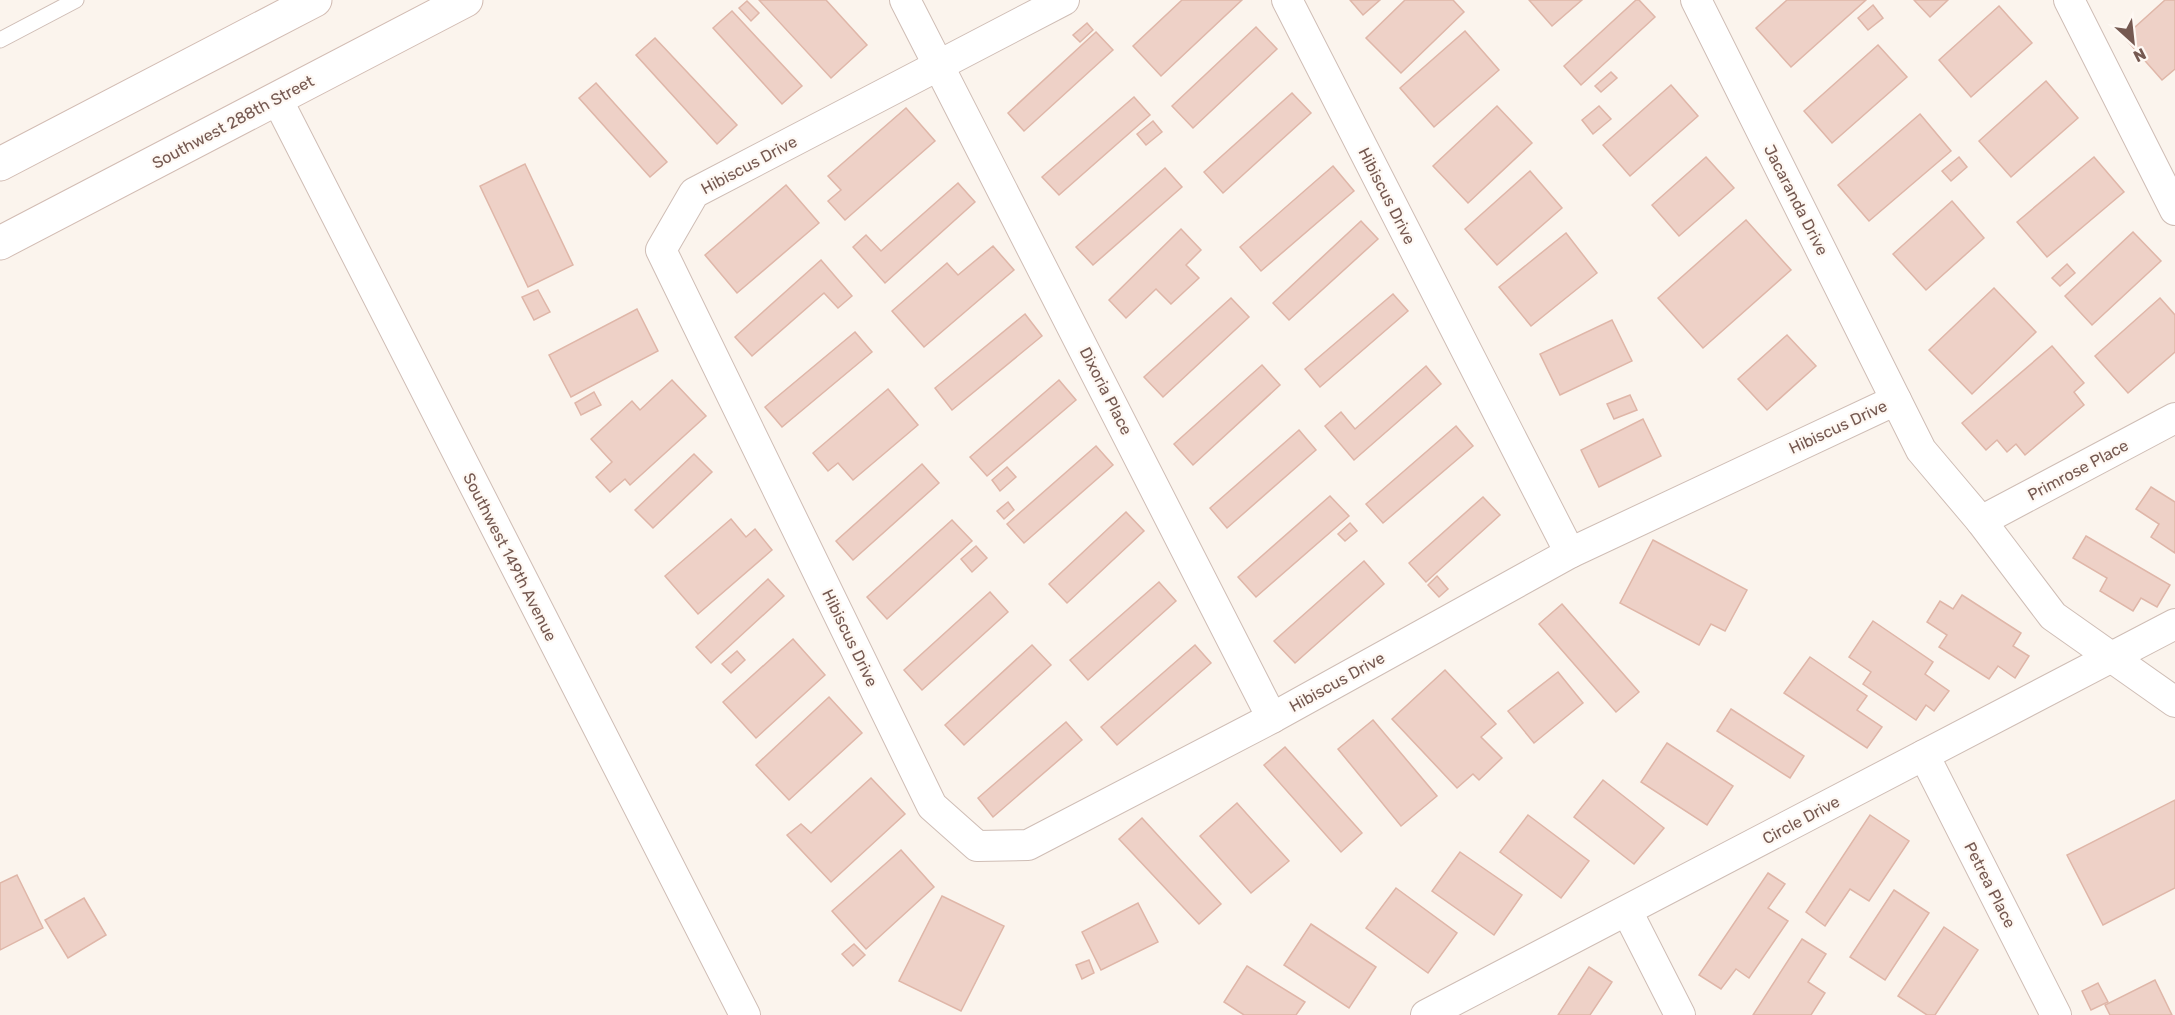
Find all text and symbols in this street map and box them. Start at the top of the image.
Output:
north arrow [2103,12,2163,72]
text: N [2130,44,2149,66]
street label: Southwest 288th Street [149,71,317,173]
street label: Hibiscus Drive [698,132,800,198]
street label: Jacaranda Drive [1760,141,1832,259]
street label: Hibiscus Drive [1354,145,1420,248]
street label: Dixoria Place [1076,344,1136,438]
street label: Hibiscus Drive [1786,396,1890,458]
street label: Primrose Place [2024,435,2132,505]
street label: Southwest 149th Avenue [459,470,561,644]
street label: Hibiscus Drive [818,586,882,690]
street label: Hibiscus Drive [1286,648,1388,716]
street label: Circle Drive [1759,792,1843,848]
street label: Petrea Place [1960,839,2020,931]

